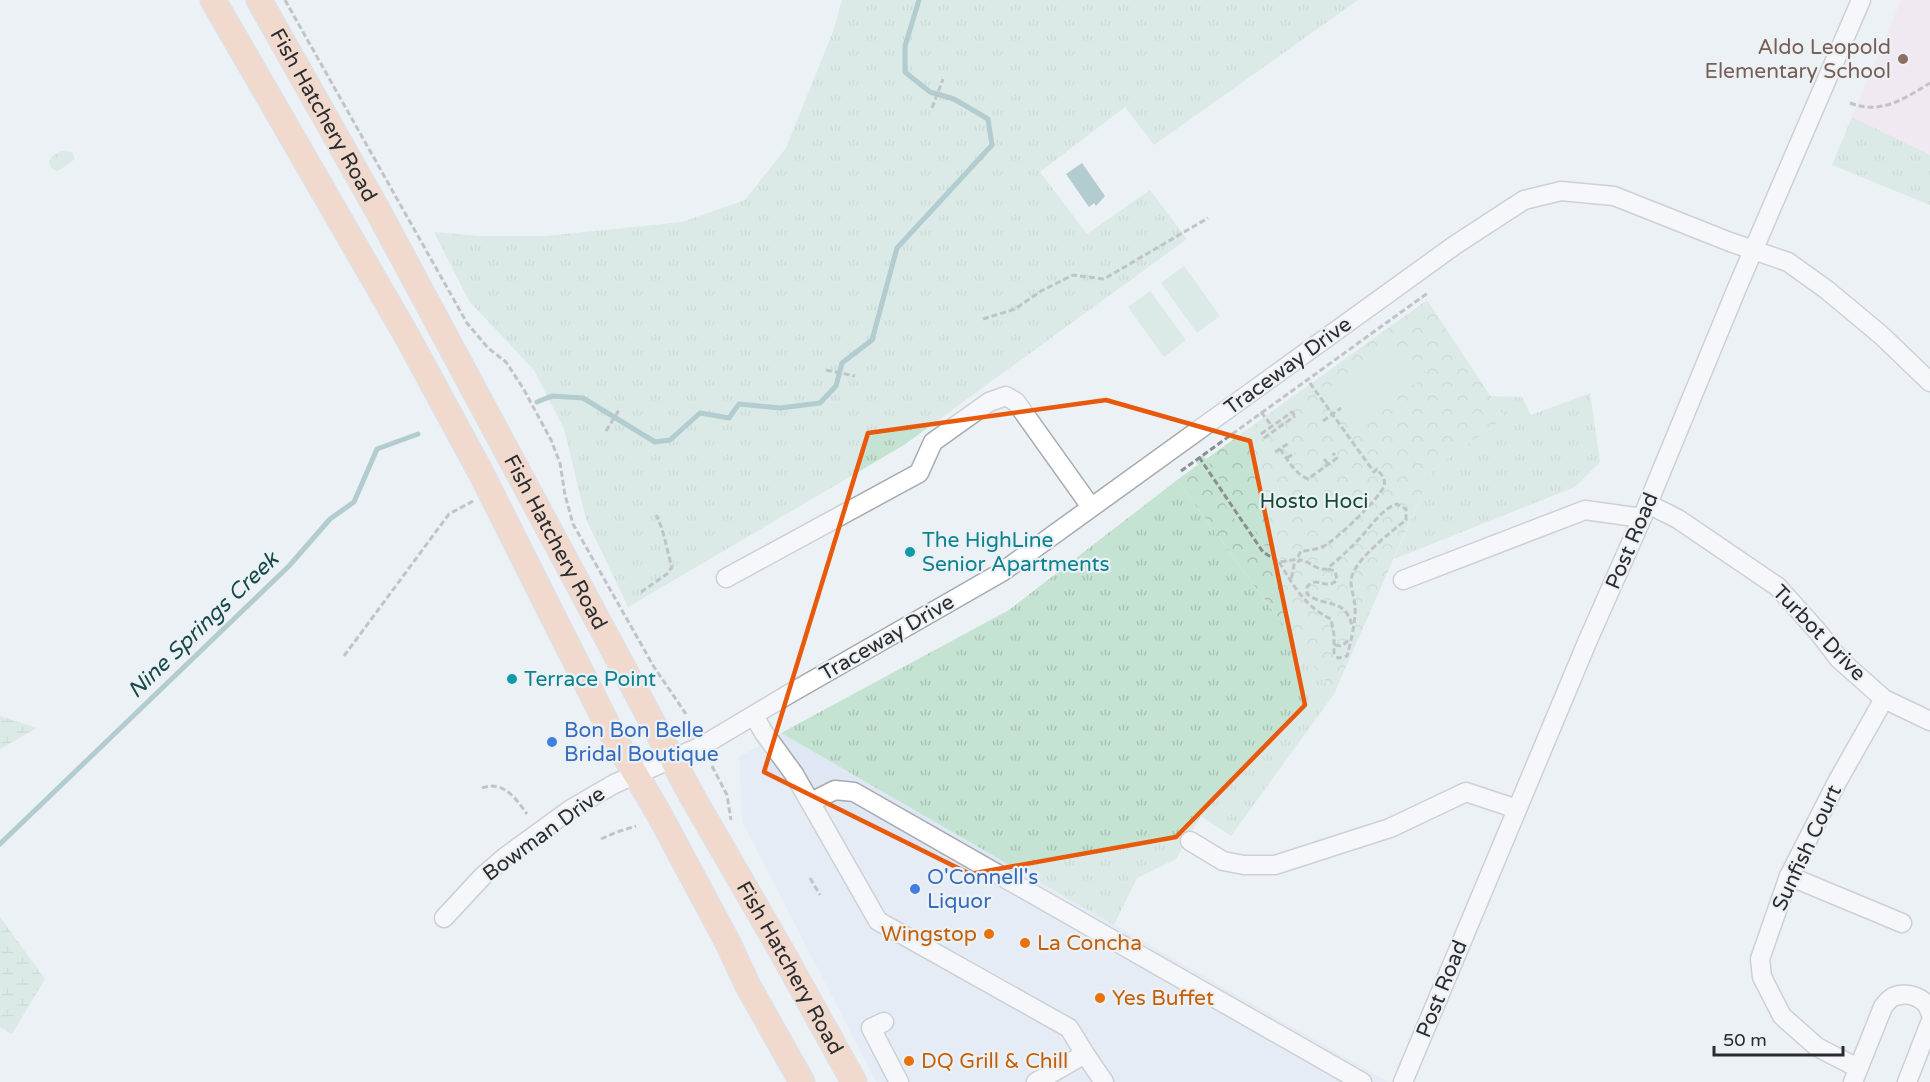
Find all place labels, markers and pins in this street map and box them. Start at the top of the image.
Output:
place label: Aldo Leopold Elementary School [1704,35,1891,84]
marker: Aldo Leopold Elementary School [1896,52,1910,66]
place label: The HighLine Senior Apartments [922,528,1110,577]
marker: The HighLine Senior Apartments [903,545,917,559]
place label: Terrace Point [524,667,656,692]
marker: Terrace Point [505,672,519,686]
place label: Bon Bon Belle Bridal Boutique [564,718,719,767]
marker: Bon Bon Belle Bridal Boutique [545,735,559,749]
place label: O'Connell's Liquor [927,865,1038,914]
marker: O'Connell's Liquor [908,882,922,896]
place label: Wingstop [881,922,977,947]
marker: Wingstop [982,927,996,941]
place label: La Concha [1037,931,1142,956]
marker: La Concha [1018,936,1032,950]
place label: Yes Buffet [1112,986,1214,1011]
marker: Yes Buffet [1093,991,1107,1005]
place label: DQ Grill & Chill [921,1049,1068,1074]
marker: DQ Grill & Chill [902,1054,916,1068]

